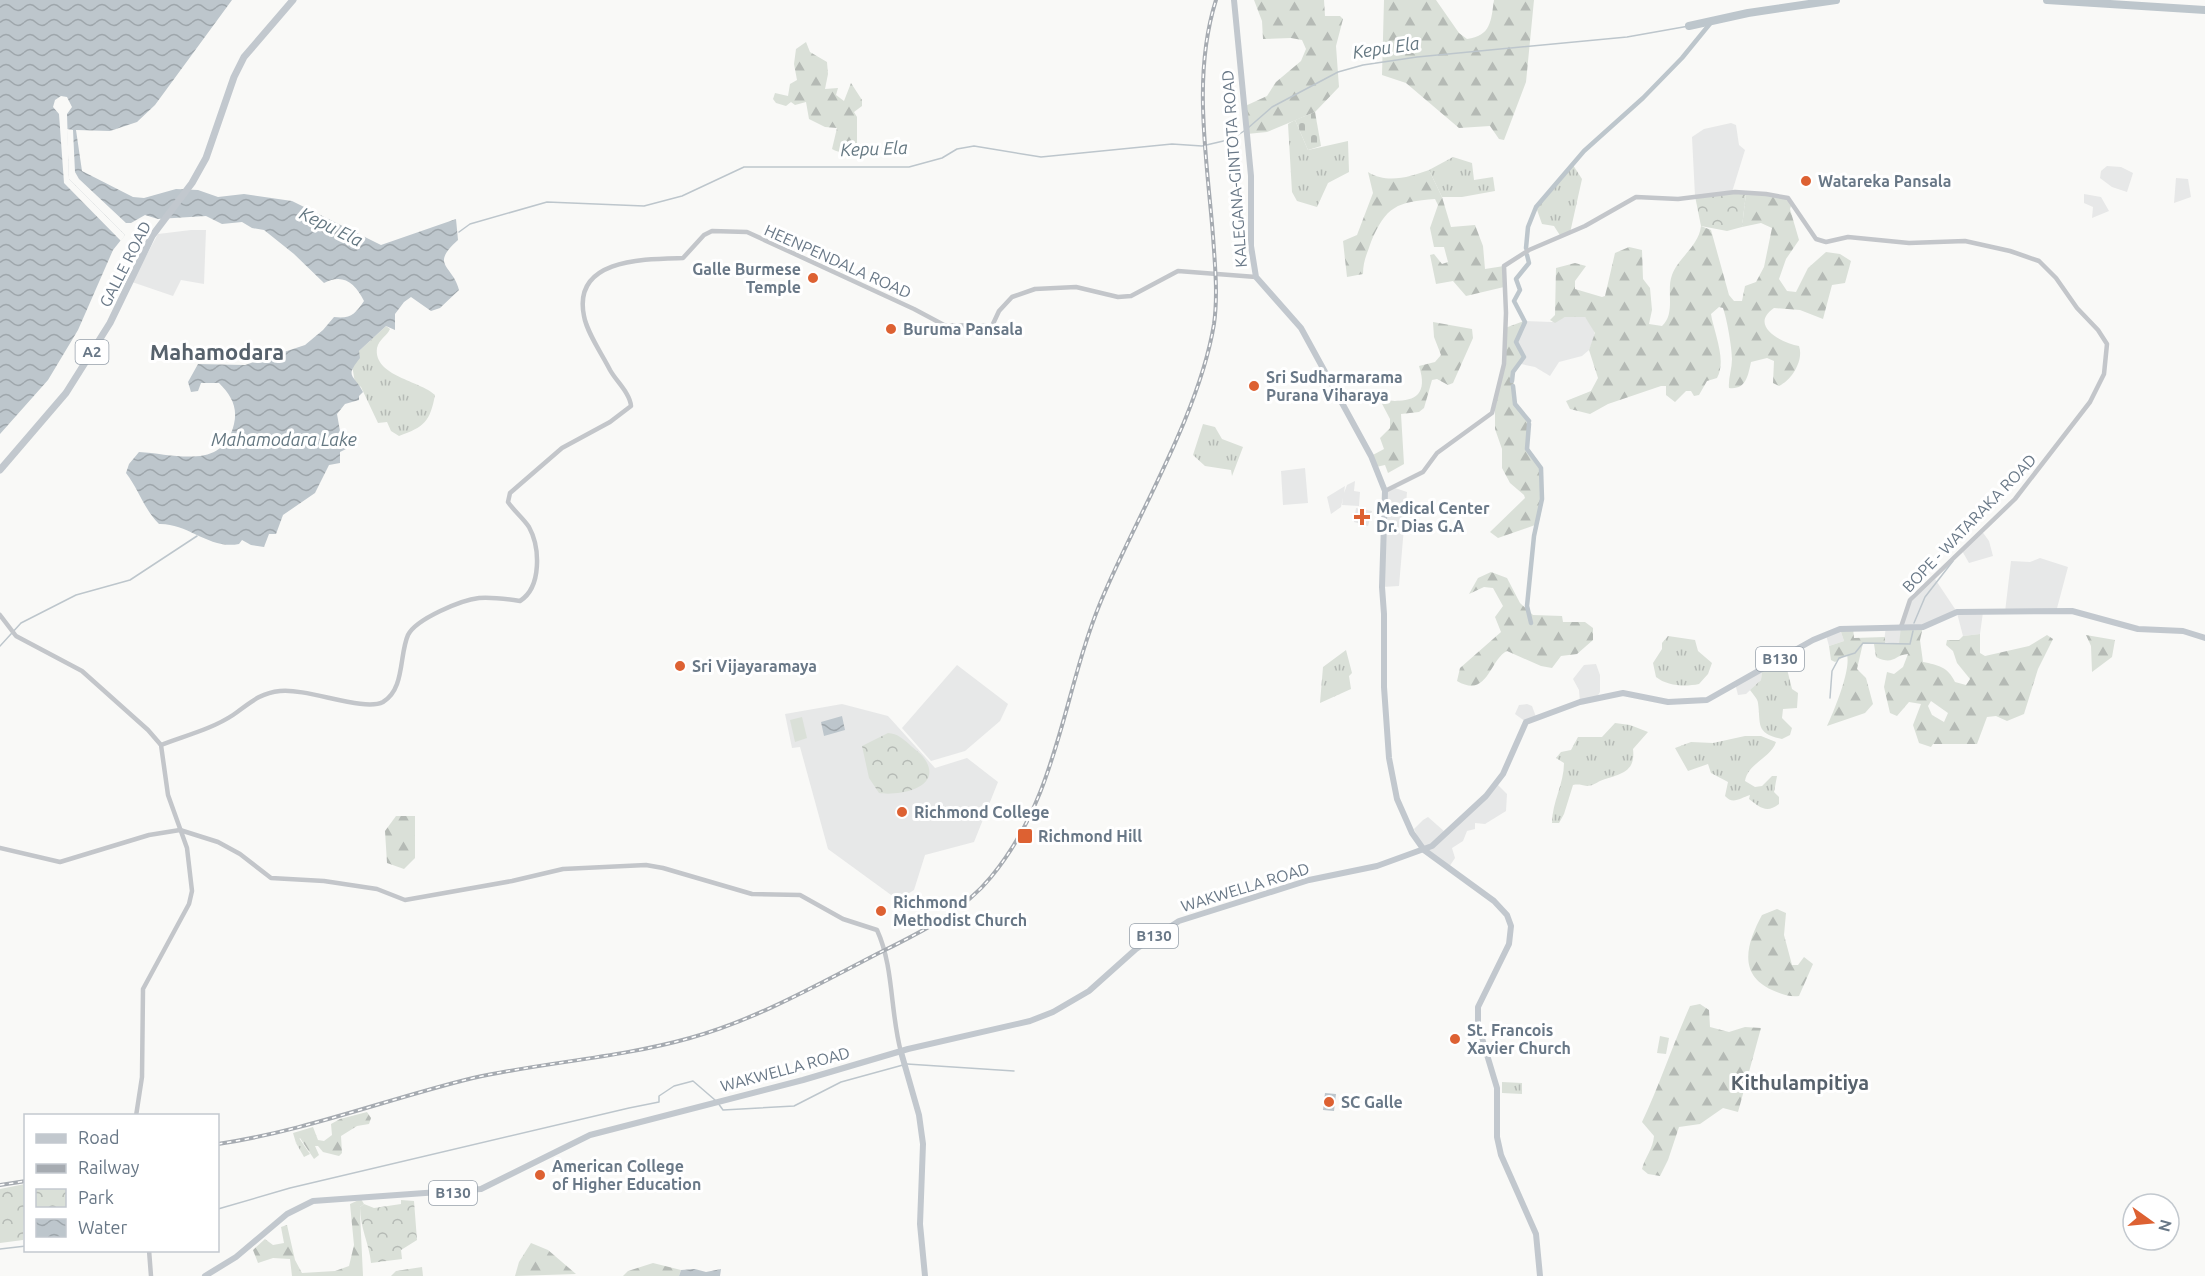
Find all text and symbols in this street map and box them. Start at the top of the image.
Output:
water label: Kepu Ela [1351,32,1421,62]
street label: KALEGANA-GINTOTA ROAD [1218,70,1250,268]
water label: Kepu Ela [840,137,908,159]
place label: Watareka Pansala [1818,172,1952,190]
marker: Watareka Pansala [1799,174,1813,188]
water label: Kepu Ela [297,202,366,250]
street label: GALLE ROAD [96,218,154,310]
street label: HEENPENDALA ROAD [762,221,914,301]
place label: Galle Burmese Temple [692,260,801,296]
marker: Galle Burmese Temple [806,271,820,285]
place label: Buruma Pansala [903,320,1023,338]
marker: Buruma Pansala [884,322,898,336]
district label: Mahamodara [150,339,284,364]
road number: A2 [76,340,109,364]
place label: Sri Sudharmarama Purana Viharaya [1266,368,1403,404]
marker: Sri Sudharmarama Purana Viharaya [1247,379,1261,393]
water label: Mahamodara Lake [211,429,357,449]
street label: BOPE - WATARAKA ROAD [1898,450,2040,596]
place label: Medical Center Dr. Dias G.A [1376,499,1490,535]
marker: Medical Center Dr. Dias G.A [1353,508,1371,526]
road number: B130 [1756,647,1804,671]
place label: Sri Vijayaramaya [692,657,817,675]
marker: Sri Vijayaramaya [673,659,687,673]
place label: Richmond College [914,803,1050,821]
marker: Richmond College [895,805,909,819]
marker: Richmond Hill [1016,827,1034,845]
place label: Richmond Hill [1038,827,1142,845]
street label: WAKWELLA ROAD [1179,859,1311,915]
place label: Richmond Methodist Church [893,893,1027,929]
marker: Richmond Methodist Church [874,904,888,918]
road number: B130 [1130,924,1178,948]
place label: St. Francois Xavier Church [1467,1021,1571,1057]
marker: St. Francois Xavier Church [1448,1032,1462,1046]
street label: WAKWELLA ROAD [718,1043,852,1095]
district label: Kithulampitiya [1731,1071,1869,1094]
place label: SC Galle [1341,1093,1403,1111]
marker: SC Galle [1322,1095,1336,1109]
legend [24,1114,219,1252]
text: Road [78,1127,120,1147]
text: Railway [78,1157,140,1177]
place label: American College of Higher Education [552,1157,701,1193]
marker: American College of Higher Education [533,1168,547,1182]
road number: B130 [429,1181,477,1205]
text: Park [78,1187,114,1207]
north arrow [2121,1192,2181,1252]
text: Water [78,1217,128,1237]
text: N [2155,1218,2176,1234]

